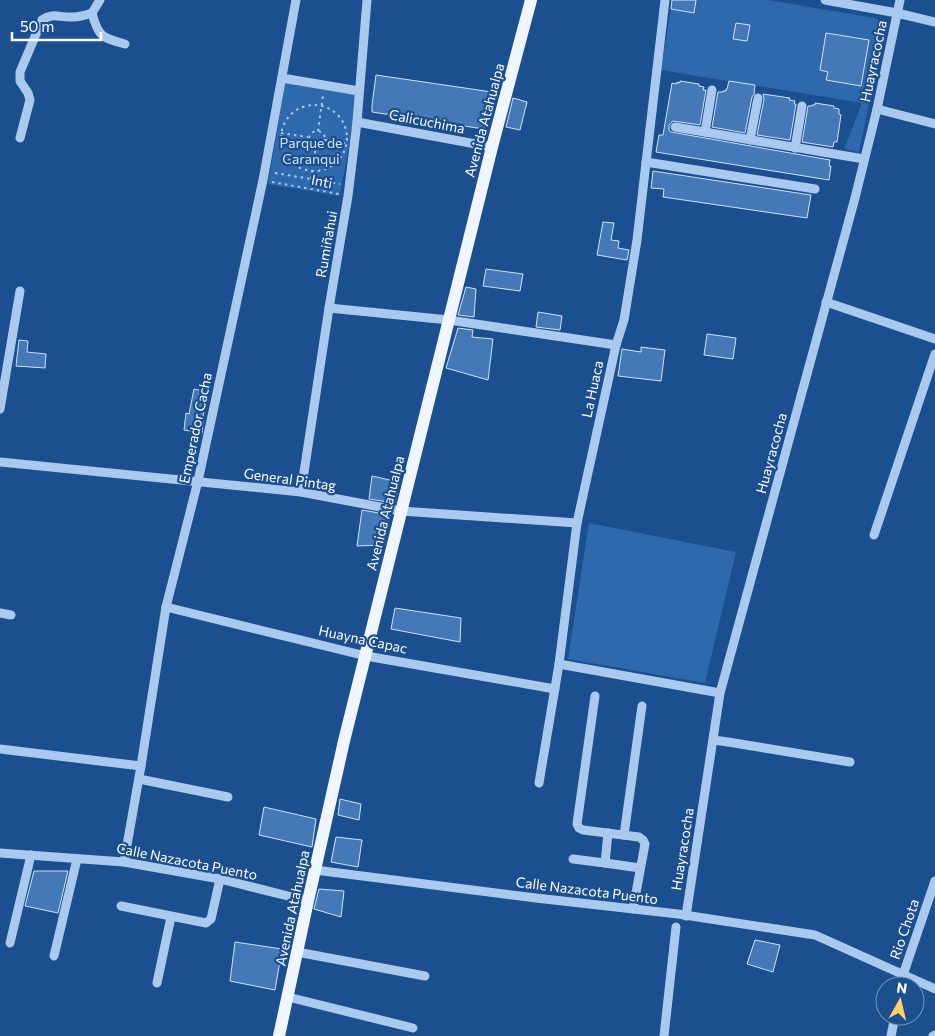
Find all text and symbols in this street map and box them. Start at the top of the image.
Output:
scale bar [12,10,101,42]
text: 50 m [20,17,54,35]
street label: Huayracocha [856,19,890,103]
street label: Avenida Atahualpa [461,61,507,179]
street label: Calicuchima [388,105,466,137]
park label: Parque de Caranqui [280,134,343,167]
street label: Inti [310,171,334,191]
street label: Rumiñahui [312,209,340,279]
street label: La Huaca [578,359,606,419]
street label: Emperador Cacha [175,371,215,485]
street label: Huayracocha [752,411,790,495]
street label: Avenida Atahualpa [363,454,407,572]
street label: General Pintag [243,464,338,494]
street label: Huayna Capac [317,621,409,657]
street label: Huayracocha [667,807,697,891]
street label: Calle Nazacota Puento [115,839,259,883]
street label: Avenida Atahualpa [271,849,313,967]
street label: Calle Nazacota Puento [515,873,659,907]
street label: Rio Chota [886,896,922,962]
north arrow [875,976,925,1026]
text: N [895,978,908,997]

